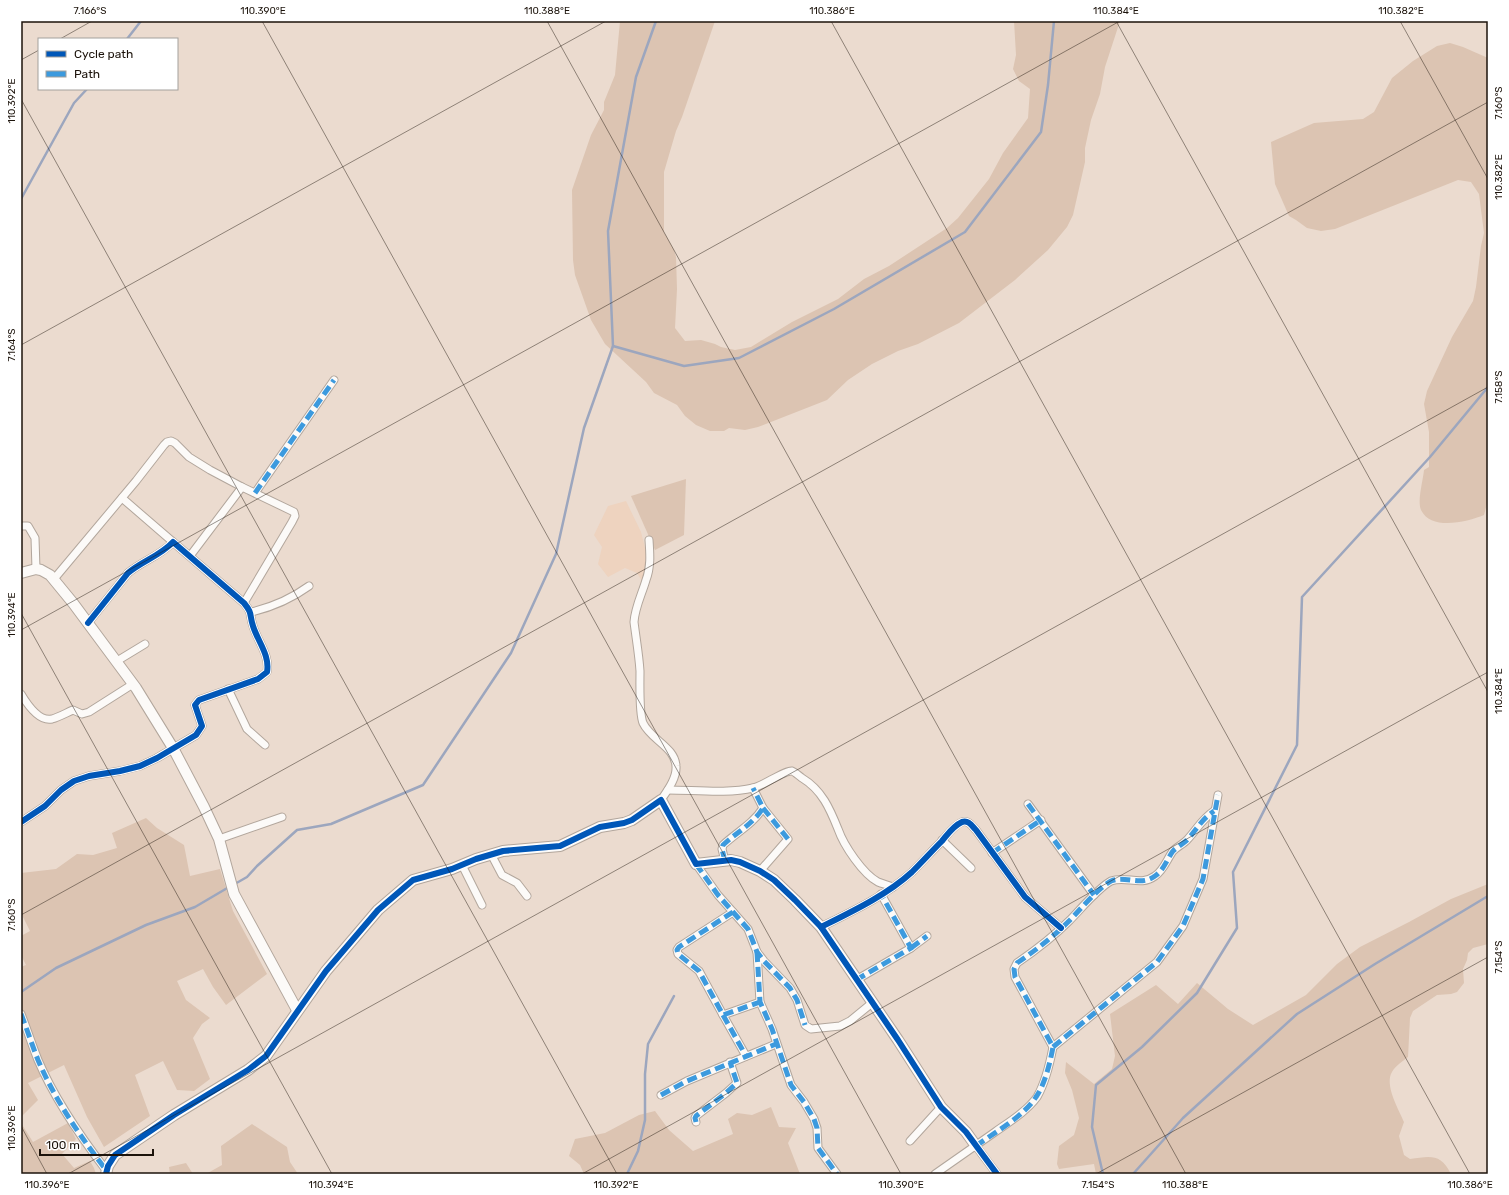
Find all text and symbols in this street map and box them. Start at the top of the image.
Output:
text: 7.166°S [74,5,106,17]
text: 110.390°E [240,5,286,17]
text: 110.388°E [524,5,570,17]
text: 110.386°E [809,5,855,17]
text: 110.384°E [1093,5,1139,17]
text: 110.382°E [1378,5,1424,17]
legend [38,38,178,90]
text: Cycle path [74,47,133,61]
text: Path [74,67,100,81]
text: 110.392°E [6,78,18,124]
text: 7.160°S [1493,86,1505,120]
text: 110.382°E [1493,154,1505,200]
text: 7.164°S [6,329,18,361]
text: 7.158°S [1493,370,1505,404]
text: 110.394°E [6,592,18,638]
text: 110.384°E [1493,668,1505,714]
text: 7.160°S [6,898,18,932]
text: 7.154°S [1493,941,1505,973]
text: 110.396°E [6,1105,18,1151]
scale bar [40,1131,153,1157]
text: 100 m [46,1138,80,1152]
text: 110.396°E [24,1179,70,1191]
text: 110.394°E [308,1179,354,1191]
text: 110.392°E [593,1179,639,1191]
text: 110.390°E [878,1179,924,1191]
text: 7.154°S [1082,1179,1114,1191]
text: 110.388°E [1162,1179,1208,1191]
text: 110.386°E [1447,1179,1493,1191]

